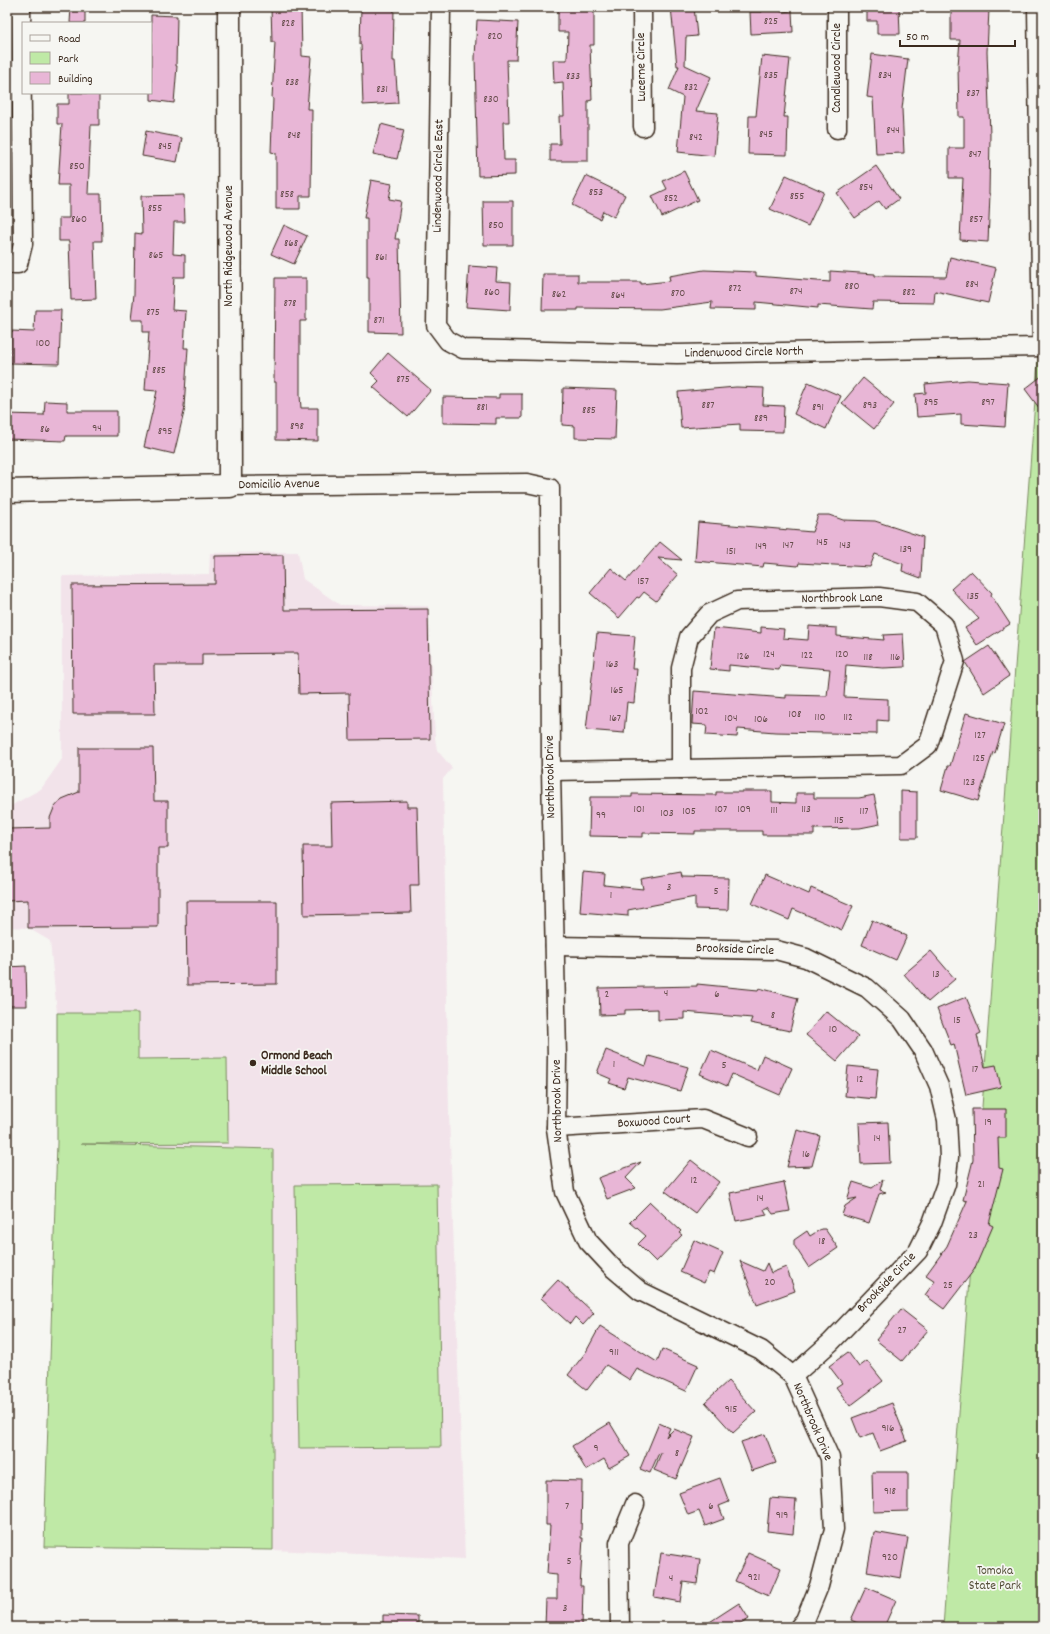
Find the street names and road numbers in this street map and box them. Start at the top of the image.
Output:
street label: Candlewood Circle [828,23,847,113]
street label: Lucerne Circle [632,32,652,102]
street label: Lindenwood Circle East [429,119,449,233]
street label: North Ridgewood Avenue [220,185,239,307]
street label: Lindenwood Circle North [684,342,804,364]
street label: Domicilio Avenue [238,475,320,495]
street label: Northbrook Lane [801,589,883,609]
street label: Northbrook Drive [541,735,561,819]
street label: Brookside Circle [696,939,775,961]
street label: Northbrook Drive [548,1059,568,1143]
street label: Boxwood Court [617,1110,691,1134]
street label: Brookside Circle [853,1248,921,1318]
street label: Northbrook Drive [787,1380,837,1464]

